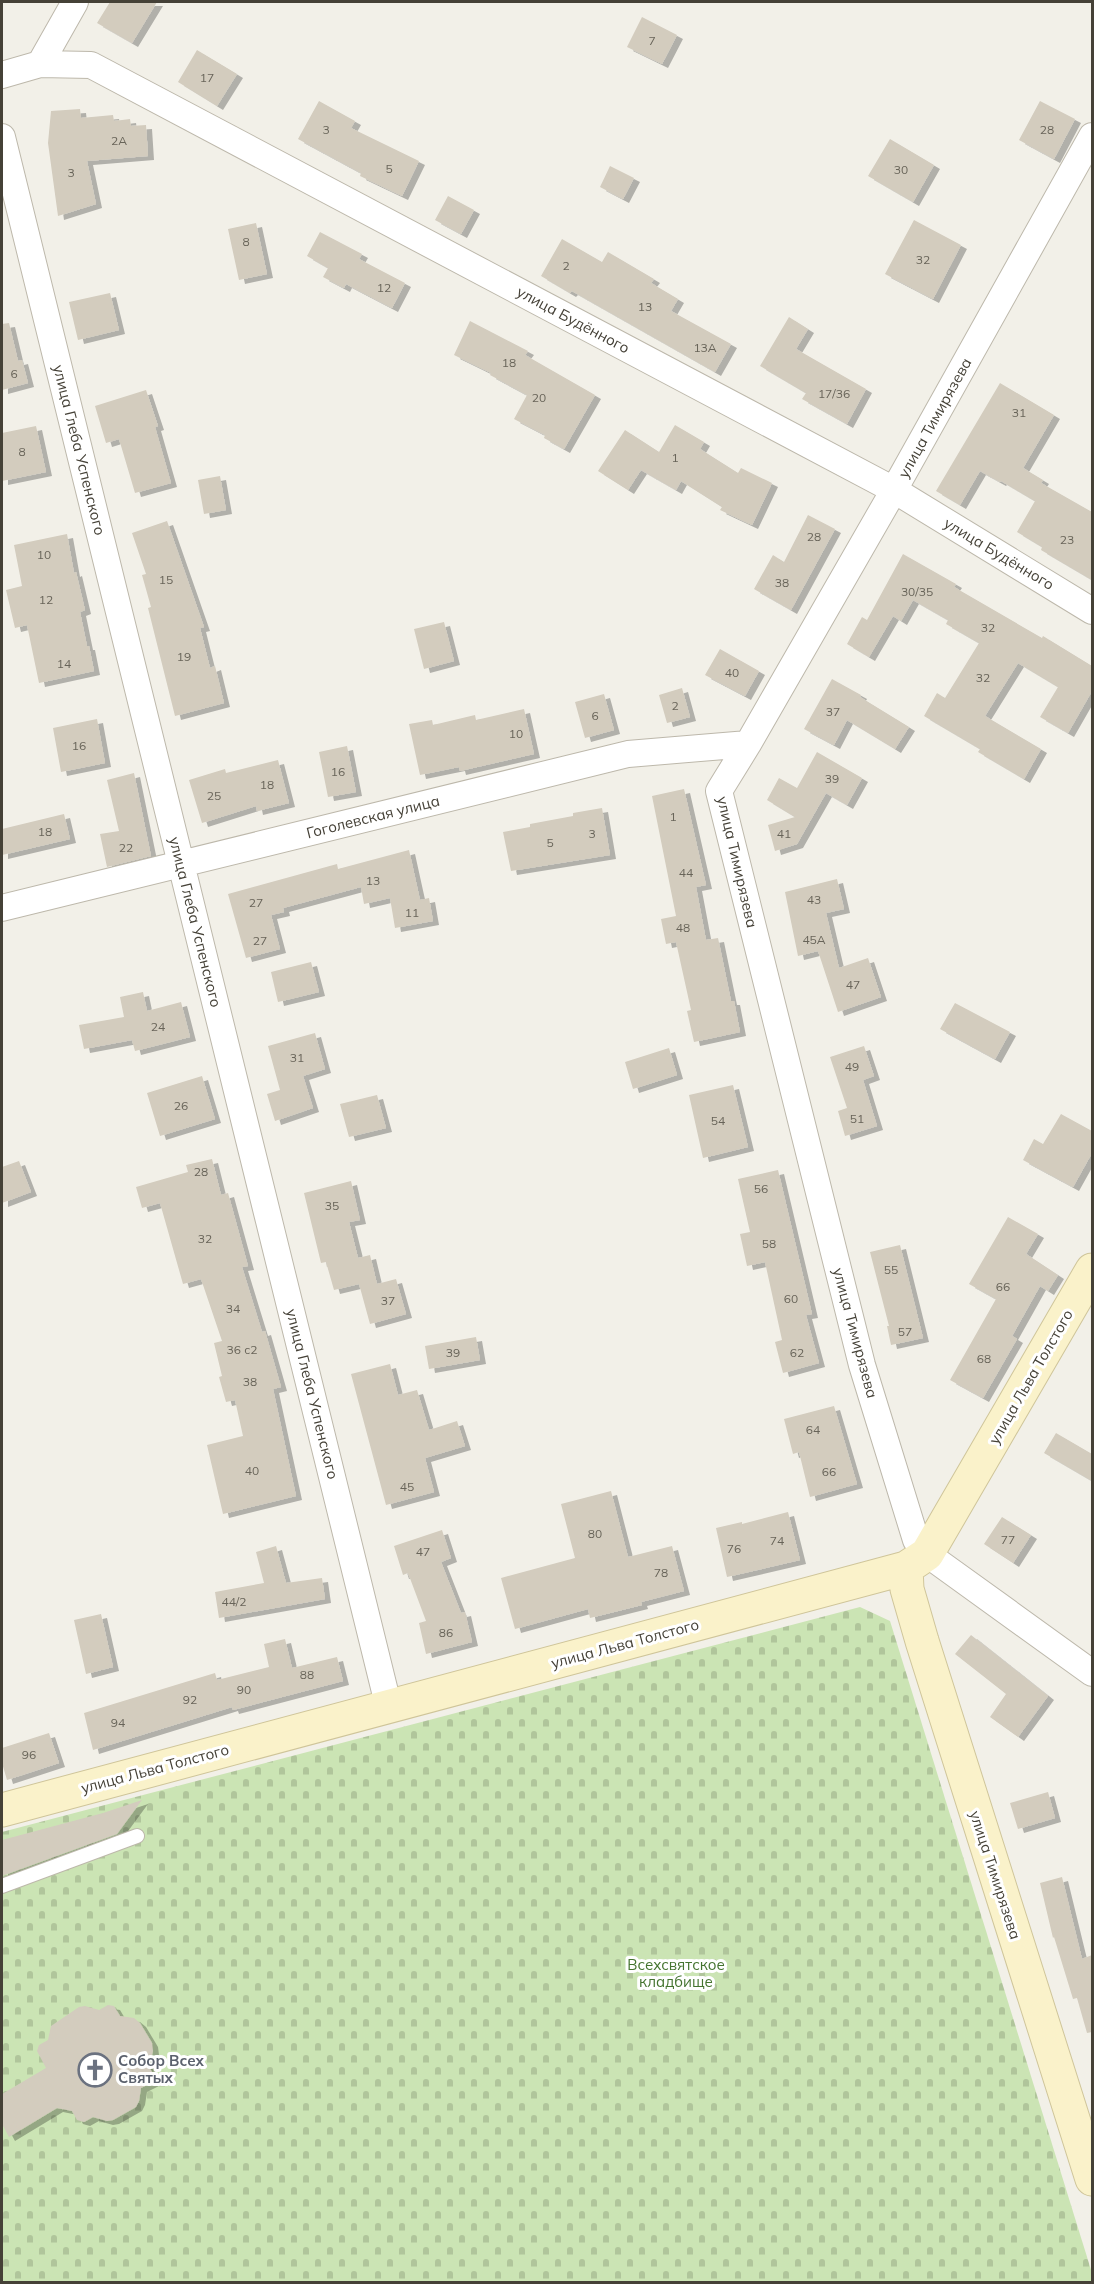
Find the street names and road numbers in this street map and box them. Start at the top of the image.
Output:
street label: улица Будённого [514,282,633,357]
street label: улица Тимирязева [894,354,975,481]
street label: улица Глеба Успенского [49,363,110,537]
street label: улица Будённого [941,513,1058,594]
street label: Гоголевская улица [304,791,441,842]
street label: улица Тимирязева [713,794,762,929]
street label: улица Глеба Успенского [165,835,226,1009]
street label: улица Тимирязева [829,1266,882,1400]
street label: улица Льва Толстого [984,1306,1077,1448]
street label: улица Глеба Успенского [282,1307,343,1481]
street label: улица Льва Толстого [549,1615,701,1672]
street label: улица Льва Толстого [79,1740,231,1797]
street label: улица Тимирязева [966,1808,1025,1942]

